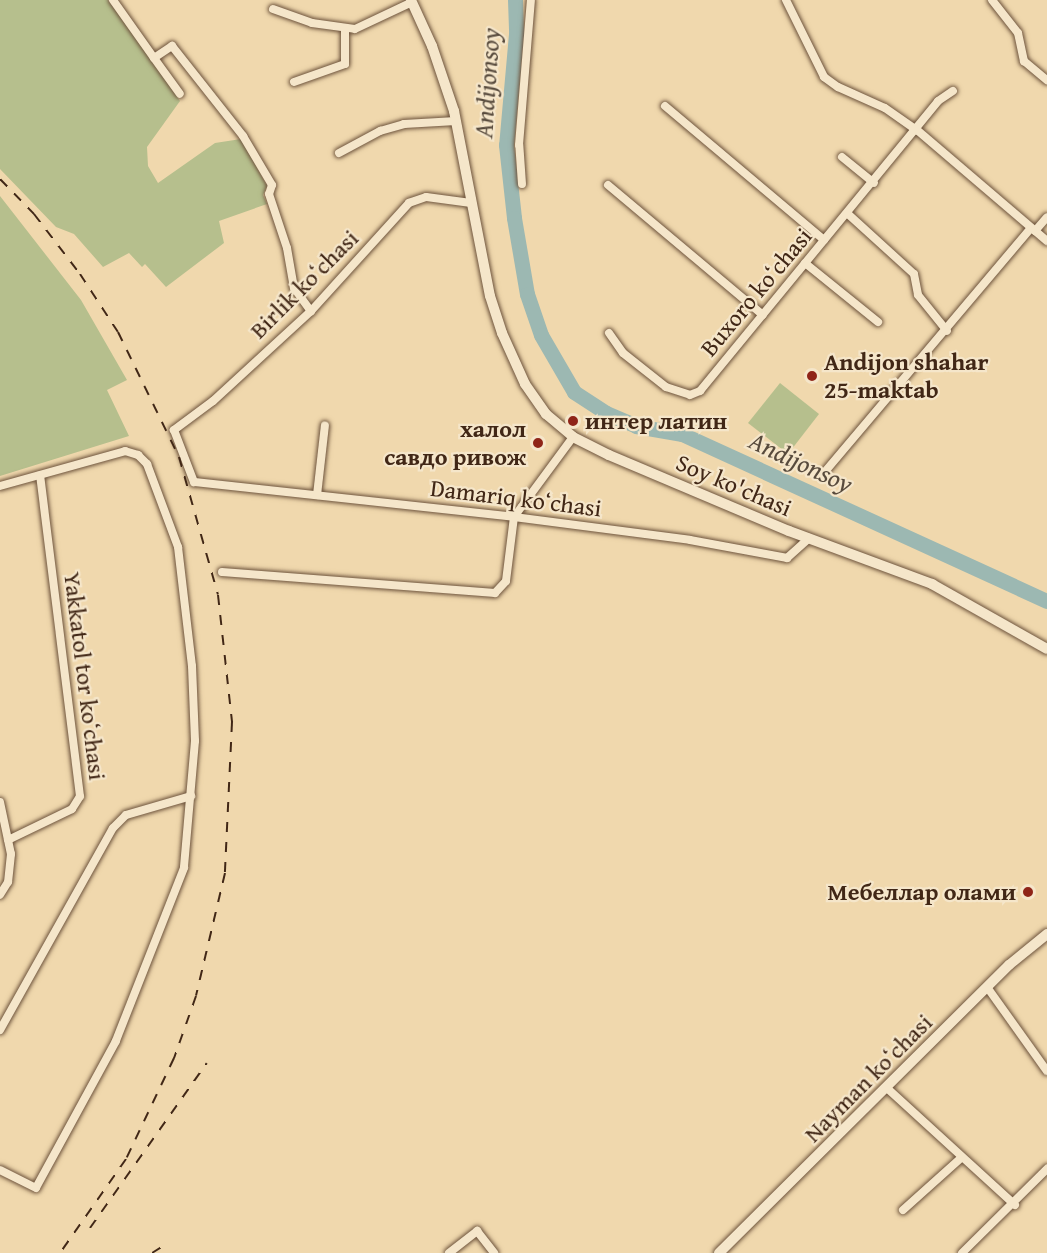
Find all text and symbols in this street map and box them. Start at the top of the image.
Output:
water label: Andijonsoy [468,27,506,139]
street label: Buxoro koʻchasi [694,222,818,362]
street label: Birlik koʻchasi [244,224,364,344]
place label: Andijon shahar 25-maktab [824,348,988,404]
marker: Andijon shahar 25-maktab [805,369,819,383]
place label: интер латин [585,407,727,435]
marker: интер латин [566,414,580,428]
place label: халол савдо ривож [384,415,526,471]
water label: Andijonsoy [744,425,858,499]
marker: халол савдо ривож [531,436,545,450]
street label: Soy ko'chasi [672,448,796,522]
street label: Damariq koʻchasi [429,473,603,523]
street label: Yakkatol tor koʻchasi [58,570,112,782]
place label: Мебеллар олами [828,878,1016,906]
marker: Мебеллар олами [1021,885,1035,899]
street label: Nayman koʻchasi [798,1008,938,1148]

